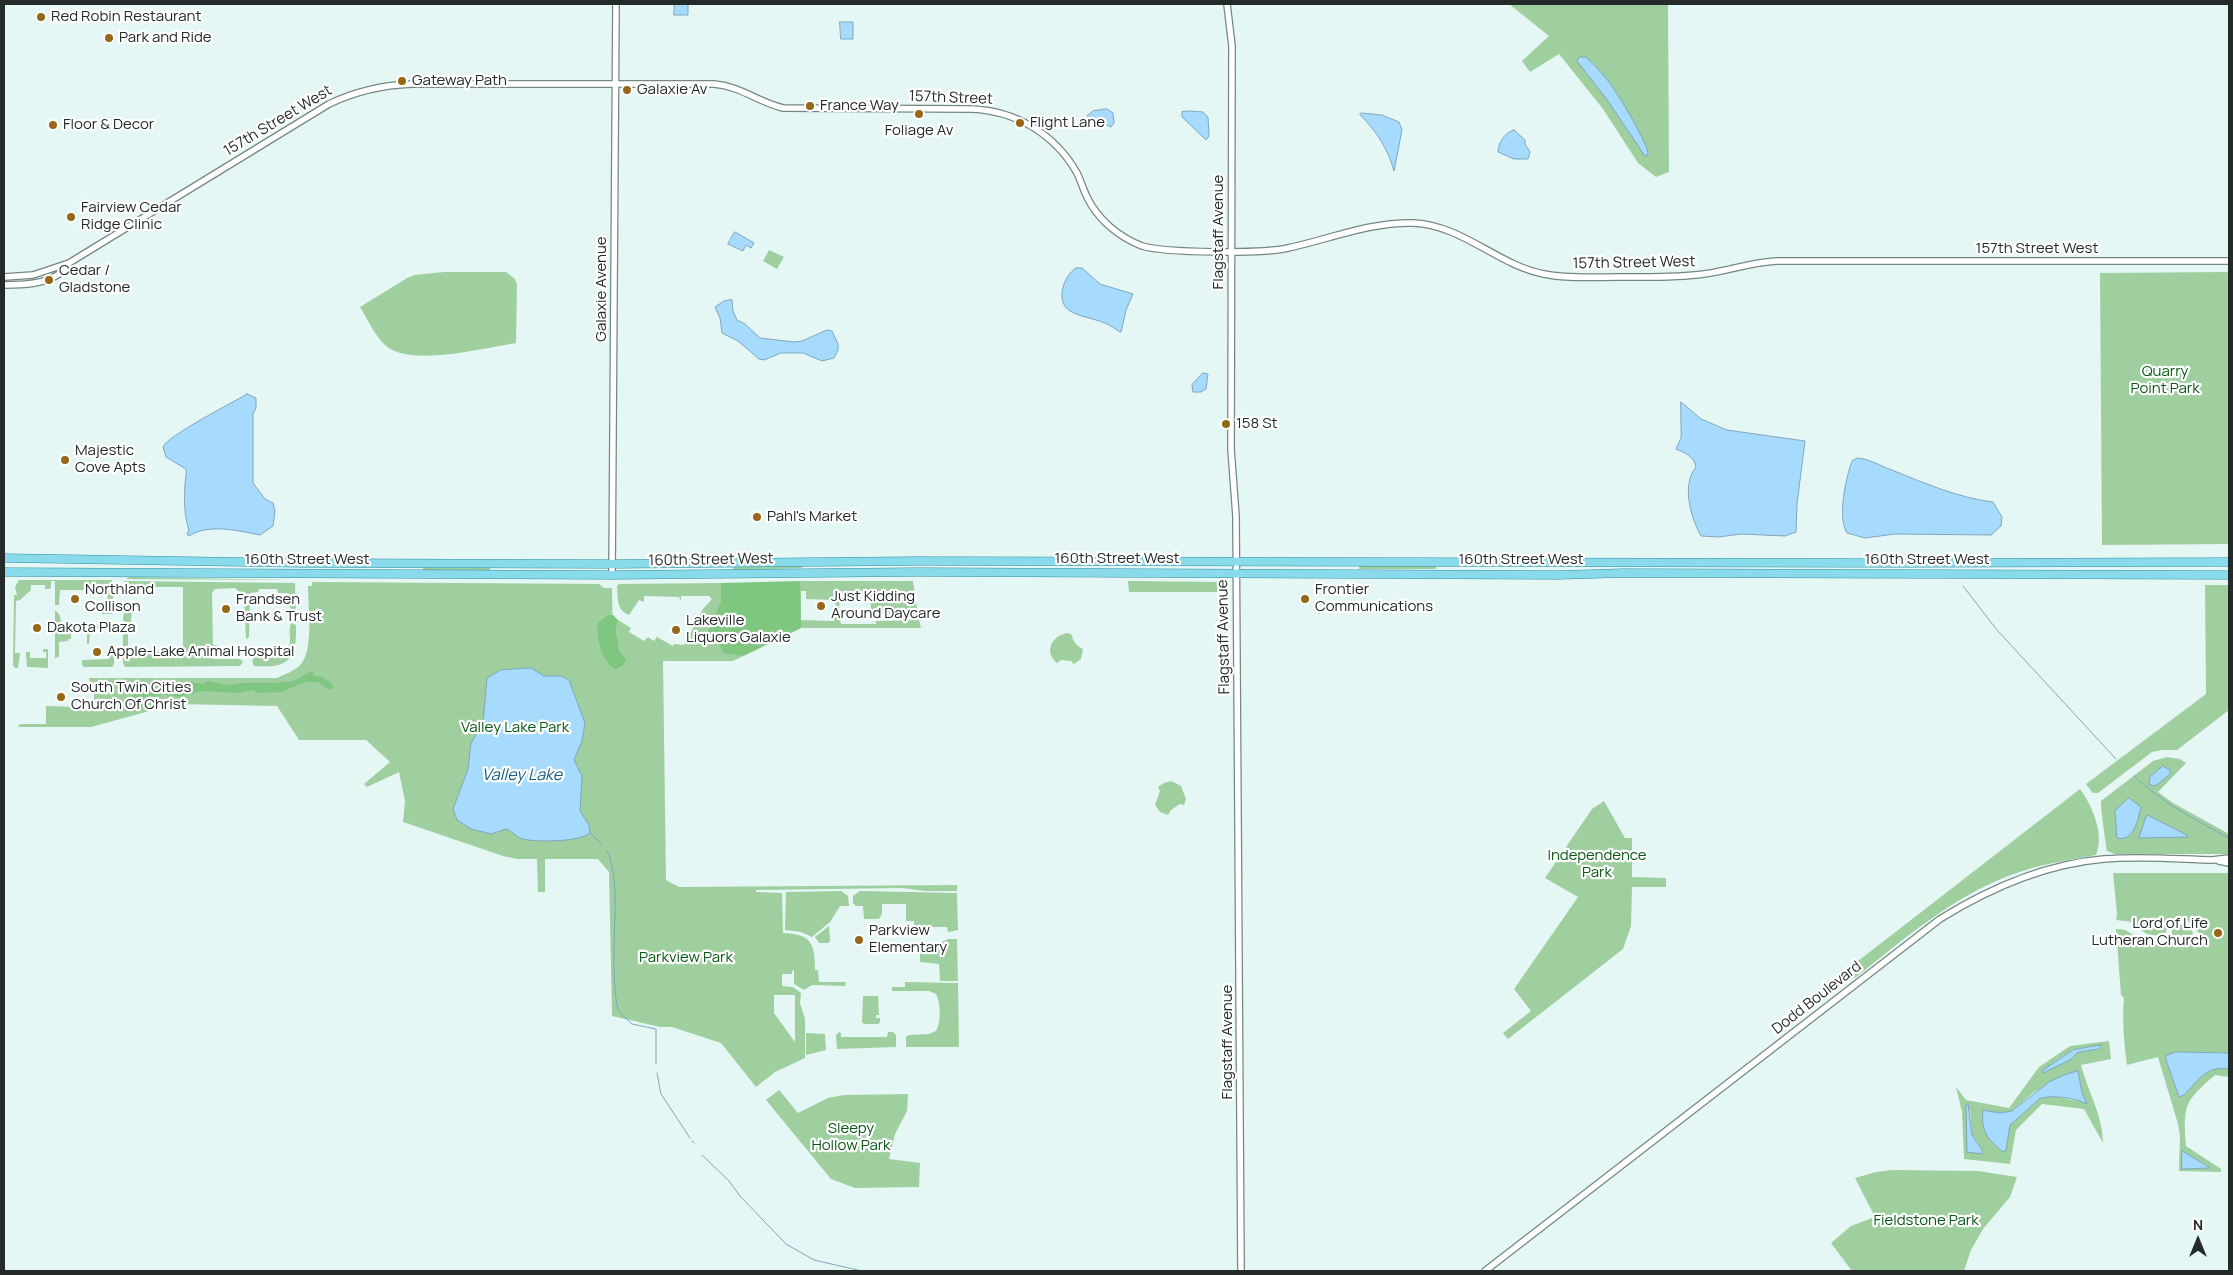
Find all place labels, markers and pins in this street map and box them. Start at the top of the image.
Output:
place label: Red Robin Restaurant [51,8,201,26]
marker: Red Robin Restaurant [35,11,47,23]
place label: Park and Ride [119,29,212,47]
marker: Park and Ride [103,32,115,44]
place label: Gateway Path [412,72,507,90]
marker: Gateway Path [396,75,408,87]
place label: Galaxie Av [637,81,707,99]
marker: Galaxie Av [621,84,633,96]
place label: France Way [820,97,899,115]
marker: France Way [804,100,816,112]
marker: Foliage Av [913,108,925,120]
place label: Flight Lane [1030,114,1105,132]
place label: Floor & Decor [63,116,154,134]
marker: Flight Lane [1014,117,1026,129]
marker: Floor & Decor [47,119,59,131]
place label: Foliage Av [885,122,953,140]
place label: Fairview Cedar Ridge Clinic [81,199,182,234]
marker: Fairview Cedar Ridge Clinic [65,211,77,223]
place label: Cedar / Gladstone [59,262,130,297]
marker: Cedar / Gladstone [43,274,55,286]
place label: 158 St [1236,415,1277,433]
marker: 158 St [1220,418,1232,430]
place label: Majestic Cove Apts [75,442,146,477]
marker: Majestic Cove Apts [59,454,71,466]
place label: Pahl's Market [767,508,857,526]
marker: Pahl's Market [751,511,763,523]
place label: Northland Collison [85,581,154,616]
place label: Frontier Communications [1315,581,1433,616]
place label: Just Kidding Around Daycare [831,588,940,623]
place label: Frandsen Bank & Trust [236,591,322,626]
marker: Northland Collison [69,593,81,605]
marker: Frontier Communications [1299,593,1311,605]
marker: Just Kidding Around Daycare [815,600,827,612]
marker: Frandsen Bank & Trust [220,603,232,615]
place label: Lakeville Liquors Galaxie [686,612,791,647]
place label: Dakota Plaza [47,619,136,637]
marker: Dakota Plaza [31,622,43,634]
marker: Lakeville Liquors Galaxie [670,624,682,636]
place label: Apple-Lake Animal Hospital [107,643,295,661]
marker: Apple-Lake Animal Hospital [91,646,103,658]
place label: South Twin Cities Church Of Christ [71,679,191,714]
marker: South Twin Cities Church Of Christ [55,691,67,703]
place label: Lord of Life Lutheran Church [2091,915,2208,950]
place label: Parkview Elementary [869,922,947,957]
marker: Lord of Life Lutheran Church [2212,927,2224,939]
marker: Parkview Elementary [853,934,865,946]

